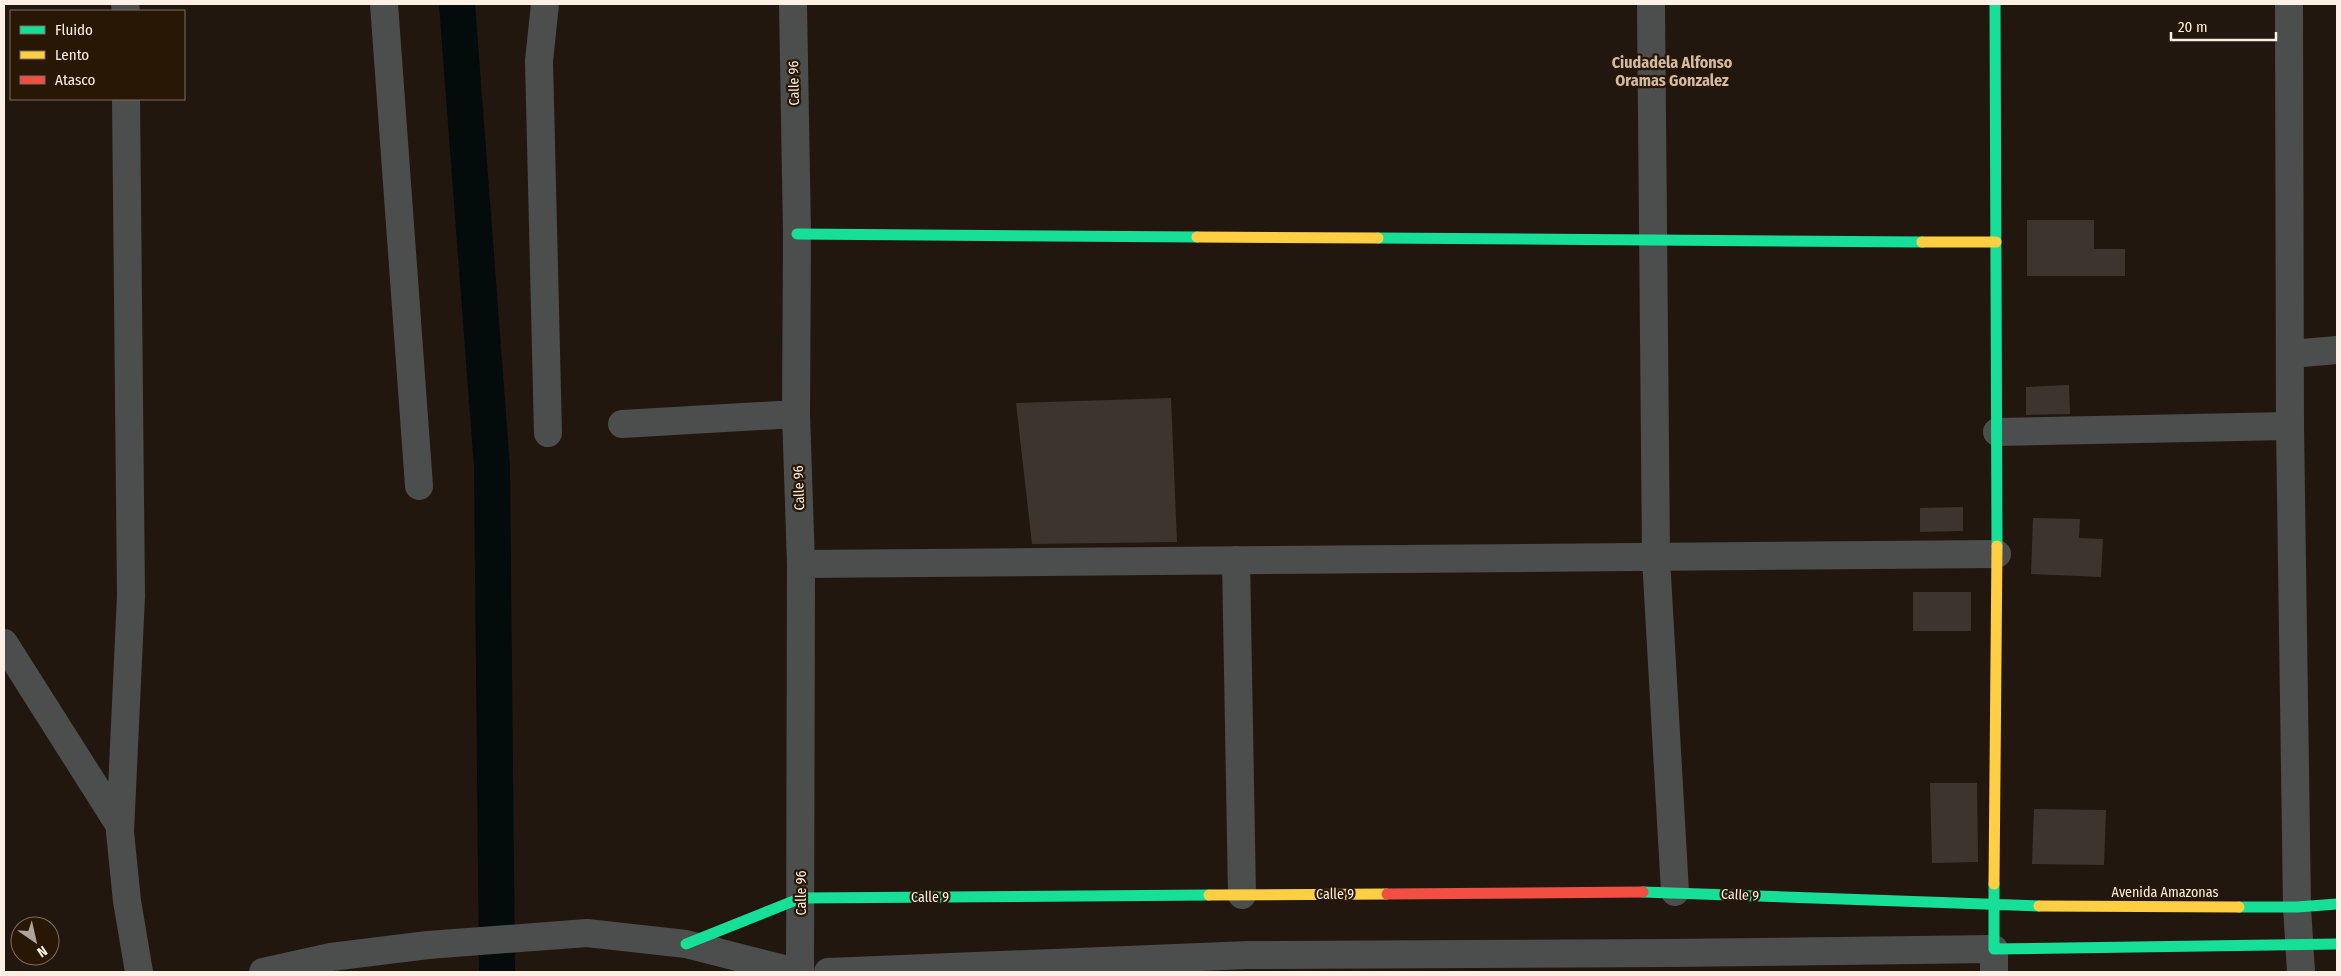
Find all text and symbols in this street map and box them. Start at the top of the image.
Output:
legend [10,10,185,100]
scale bar [2171,10,2276,42]
text: 20 m [2178,18,2208,36]
text: Fluido [55,21,93,39]
text: Lento [55,46,89,64]
district label: Ciudadela Alfonso Oramas Gonzalez [1612,53,1733,90]
street label: Calle 96 [785,60,803,106]
text: Atasco [55,71,95,89]
street label: Calle 96 [790,465,808,511]
street label: Calle 96 [793,870,810,915]
street label: Avenida Amazonas [2112,884,2218,901]
street label: Calle 9 [1316,886,1354,903]
street label: Calle 9 [1721,886,1760,904]
street label: Calle 9 [911,889,949,906]
north arrow [10,916,60,966]
text: N [34,942,50,961]

